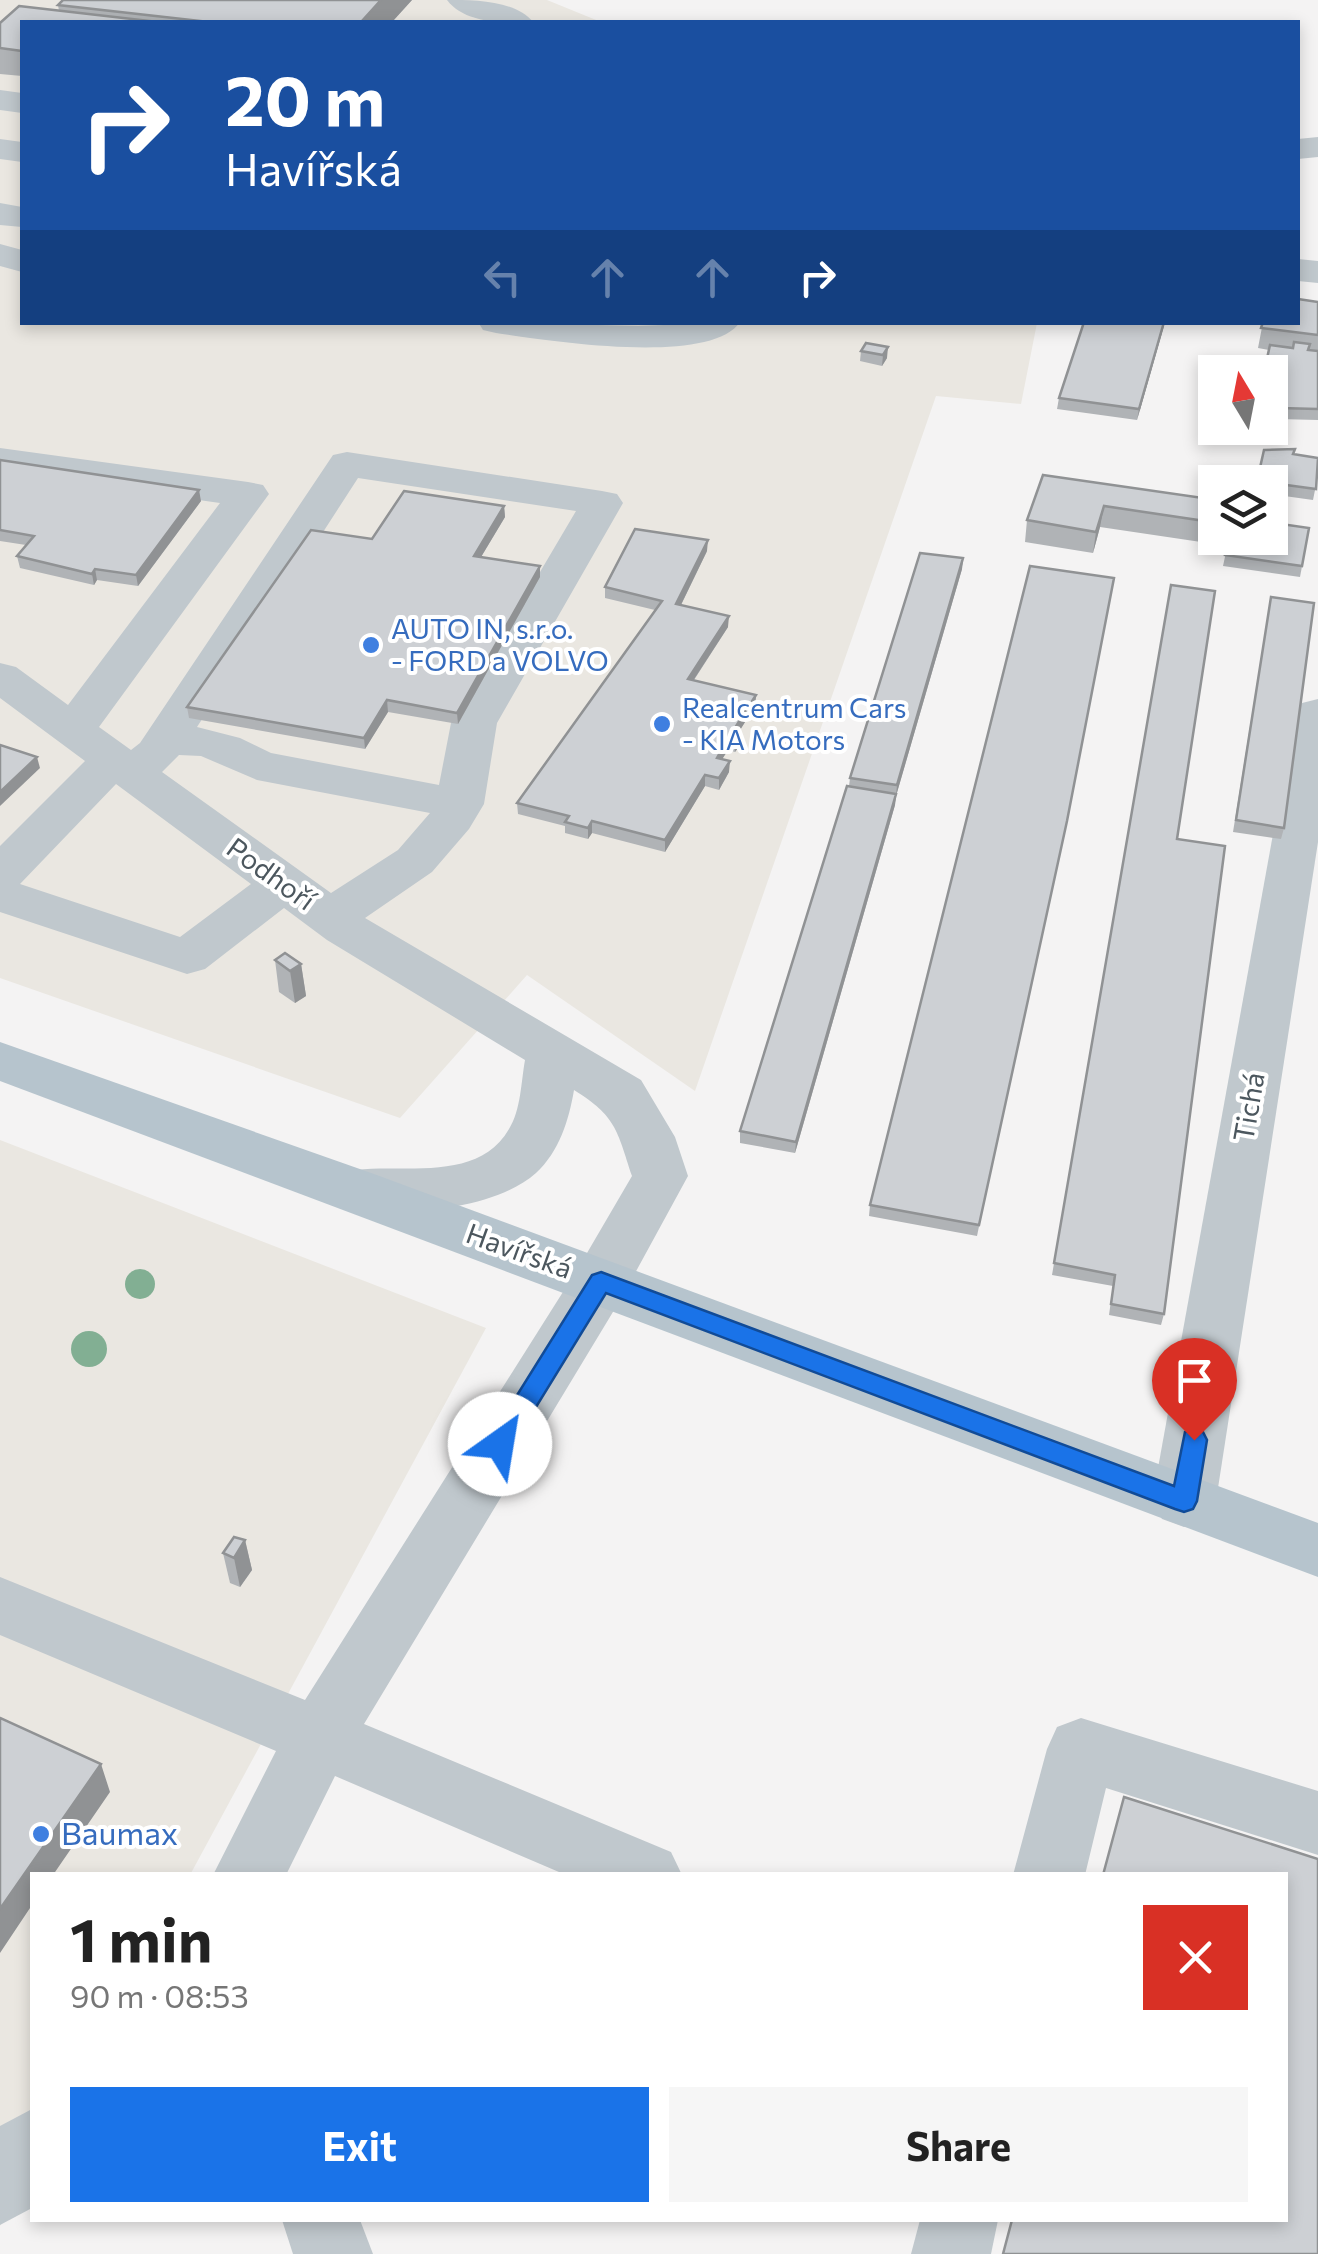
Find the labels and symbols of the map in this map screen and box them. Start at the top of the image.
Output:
north arrow [1198,355,1288,445]
place label: AUTO IN, s.r.o. - FORD a VOLVO [391,611,609,677]
marker: AUTO IN, s.r.o. - FORD a VOLVO [360,634,382,656]
place label: Realcentrum Cars - KIA Motors [682,690,906,756]
marker: Realcentrum Cars - KIA Motors [651,713,673,735]
street label: Podhoří [221,830,323,917]
street label: Tichá [1225,1070,1271,1144]
street label: Havířská [462,1215,577,1285]
pin [1152,1338,1237,1441]
position arrow [448,1392,552,1496]
place label: Baumax [61,1812,178,1852]
marker: Baumax [30,1823,52,1845]

